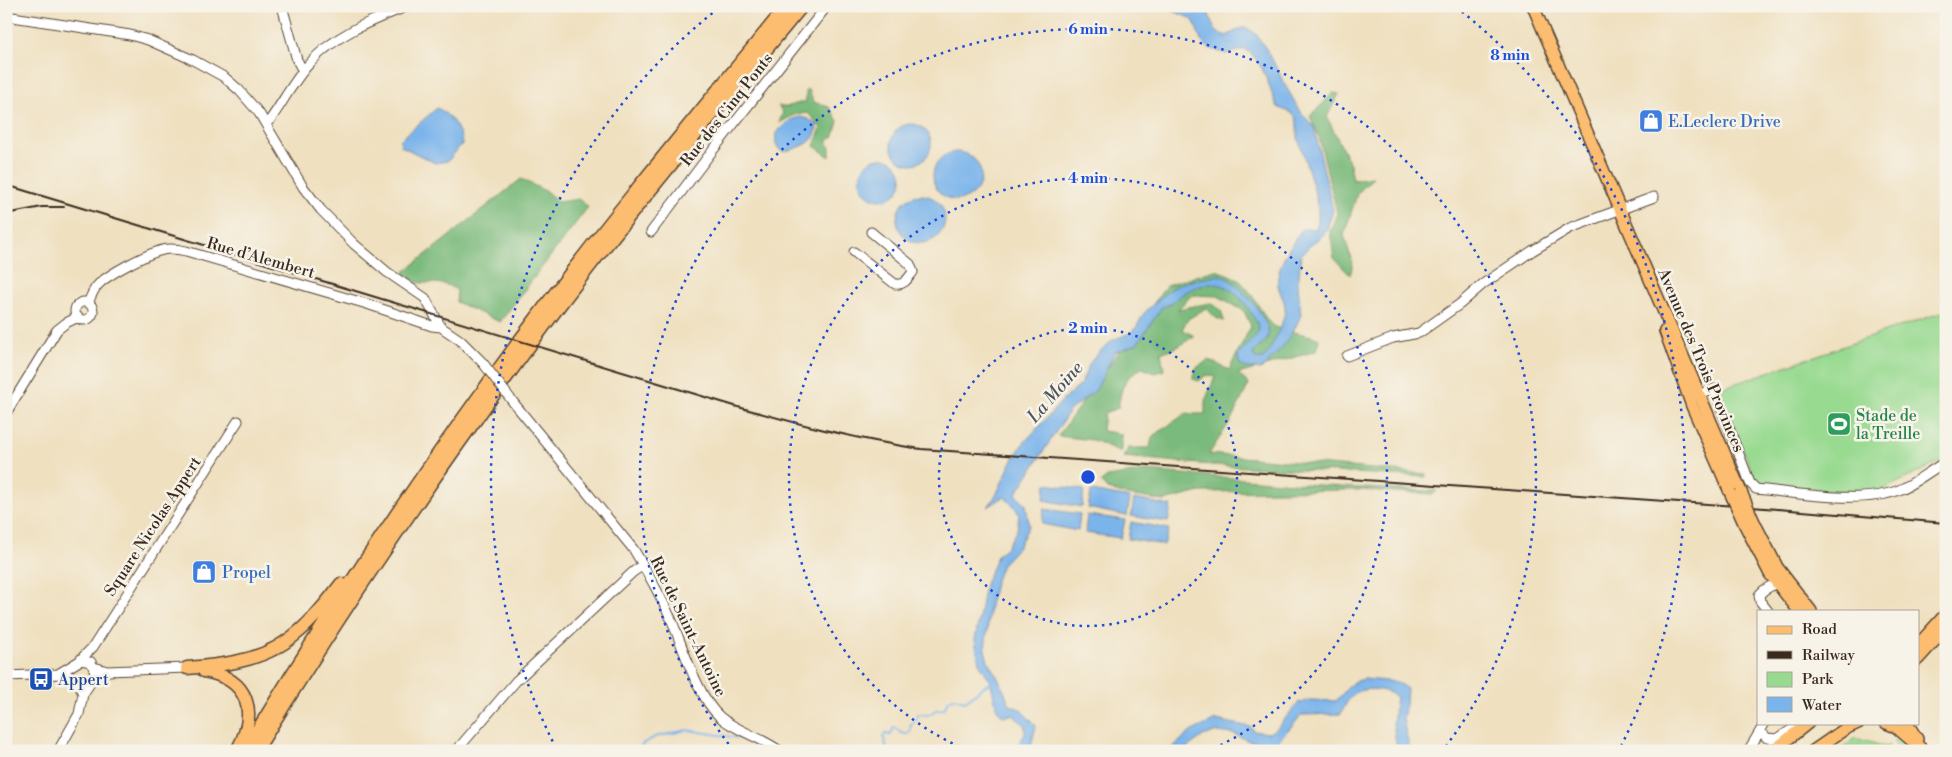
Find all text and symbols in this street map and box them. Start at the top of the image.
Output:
text: 6 min [1068,20,1109,39]
text: 8 min [1490,46,1531,65]
street label: Rue des Cinq Ponts [676,49,777,170]
shop icon: E.Leclerc Drive [1638,108,1664,134]
place label: E.Leclerc Drive [1668,112,1781,132]
text: 4 min [1068,169,1109,188]
street label: Rue d’Alembert [204,233,317,283]
street label: Avenue des Trois Provinces [1653,265,1749,455]
text: 2 min [1068,319,1108,338]
water label: La Moine [1022,356,1089,428]
place label: Stade de la Treille [1856,406,1920,444]
sports icon: Stade de la Treille [1826,411,1852,437]
street label: Square Nicolas Appert [100,453,206,600]
centre of rings [1079,468,1097,486]
street label: Rue de Saint-Antoine [645,553,731,700]
shop icon: Propel [191,559,217,585]
place label: Propel [222,563,271,583]
legend [1757,610,1920,724]
text: Road [1802,620,1837,639]
text: Railway [1802,646,1856,665]
bus stop icon: Appert [28,666,54,692]
place label: Appert [57,670,109,690]
text: Park [1802,670,1834,689]
text: Water [1801,696,1842,715]

